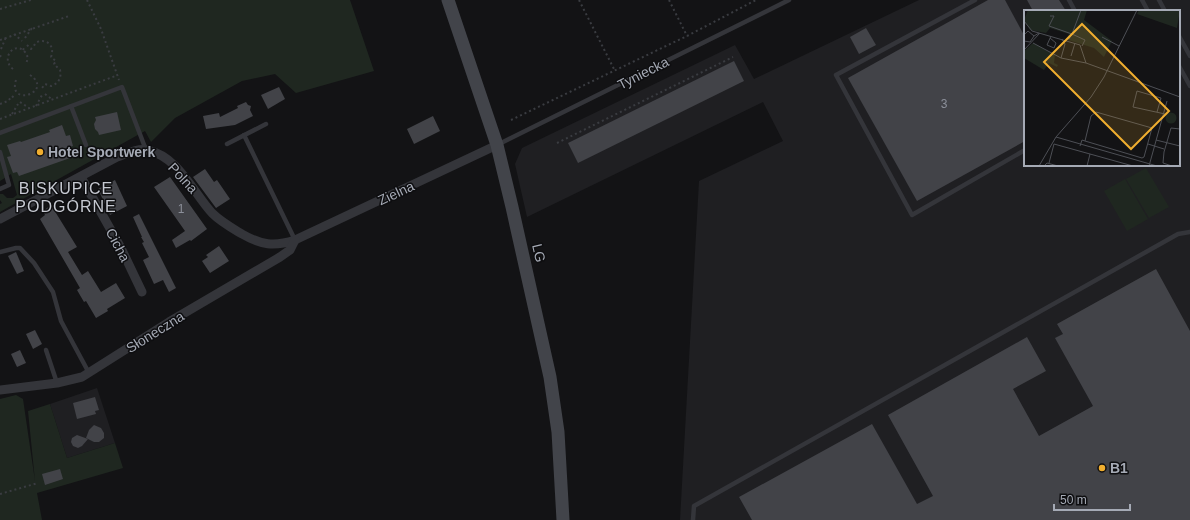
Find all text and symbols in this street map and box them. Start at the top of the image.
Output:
inset map [1024,10,1180,166]
street label: Tyniecka [615,53,671,93]
house number: 3 [941,97,948,111]
place label: Hotel Sportwerk [48,144,156,160]
marker: Hotel Sportwerk [35,147,45,157]
street label: Polna [165,159,201,197]
street label: Zielna [375,178,417,208]
district label: BISKUPICE PODGÓRNE [15,180,117,215]
house number: 1 [178,202,185,216]
street label: Cicha [103,225,134,265]
street label: LG [529,242,549,264]
street label: Słoneczna [123,308,187,356]
place label: B1 [1110,460,1128,476]
marker: B1 [1097,463,1107,473]
scale bar [1054,486,1130,512]
text: 50 m [1060,493,1087,507]

